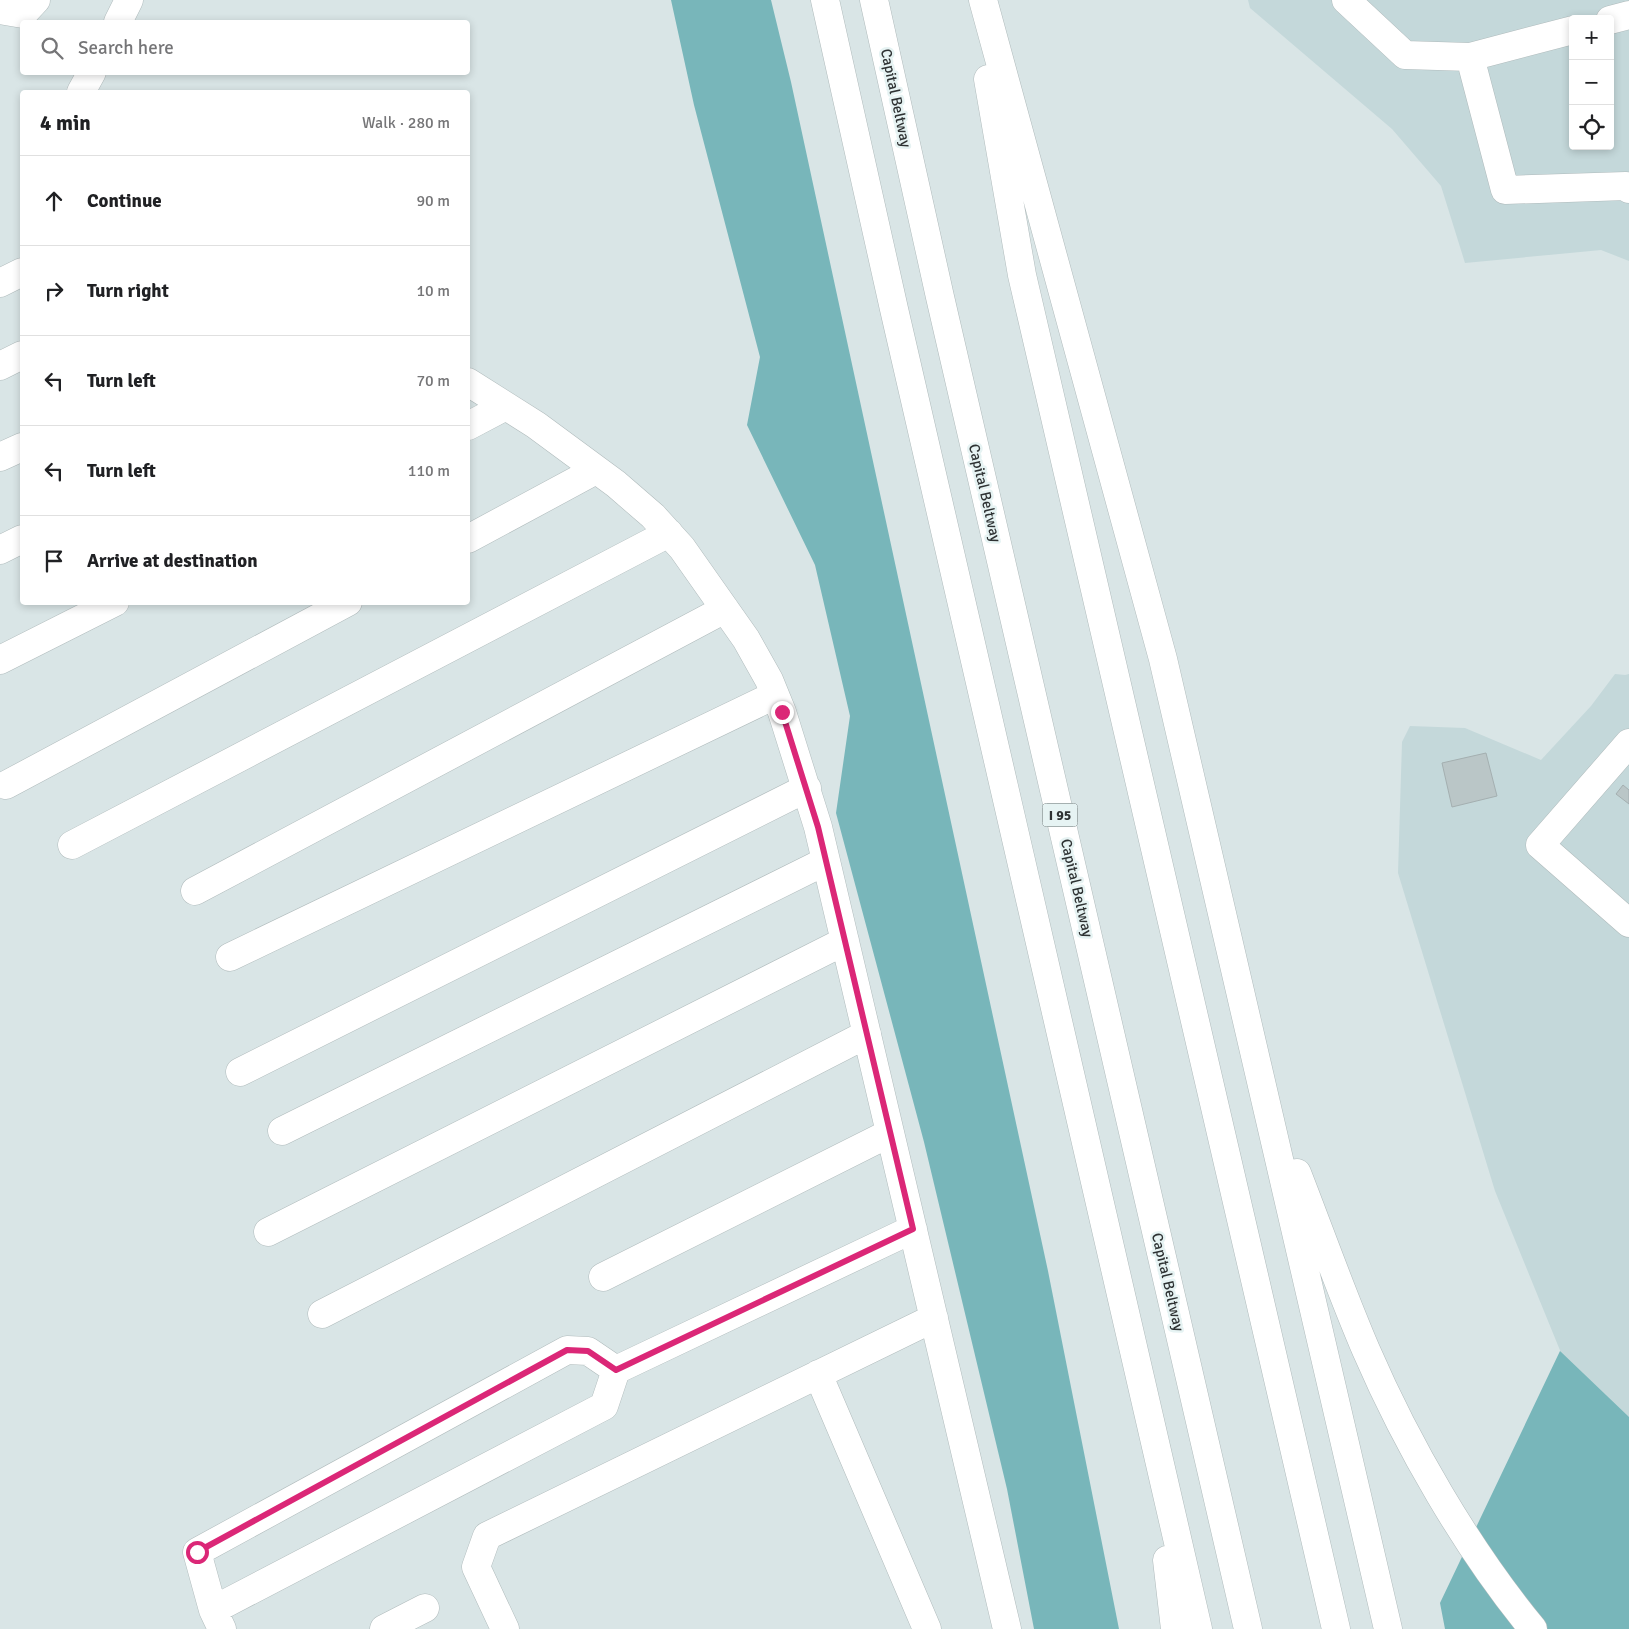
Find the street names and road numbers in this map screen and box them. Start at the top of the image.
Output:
street label: Capital Beltway [877,47,915,149]
street label: Capital Beltway [965,442,1005,544]
road number: I 95 [1042,804,1078,826]
street label: Capital Beltway [1057,837,1097,939]
street label: Capital Beltway [1148,1231,1188,1333]

